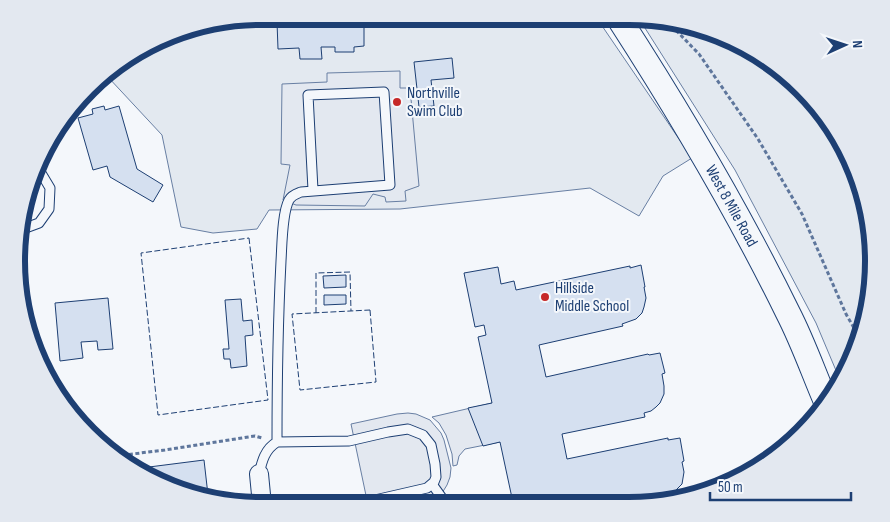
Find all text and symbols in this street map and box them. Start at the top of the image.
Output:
north arrow [820,20,870,70]
text: N [849,40,866,49]
place label: Northville Swim Club [407,84,463,121]
marker: Northville Swim Club [391,96,403,108]
street label: West 8 Mile Road [701,162,761,250]
place label: Hillside Middle School [555,279,629,316]
marker: Hillside Middle School [539,291,551,303]
scale bar [710,470,851,502]
text: 50 m [718,478,743,497]

